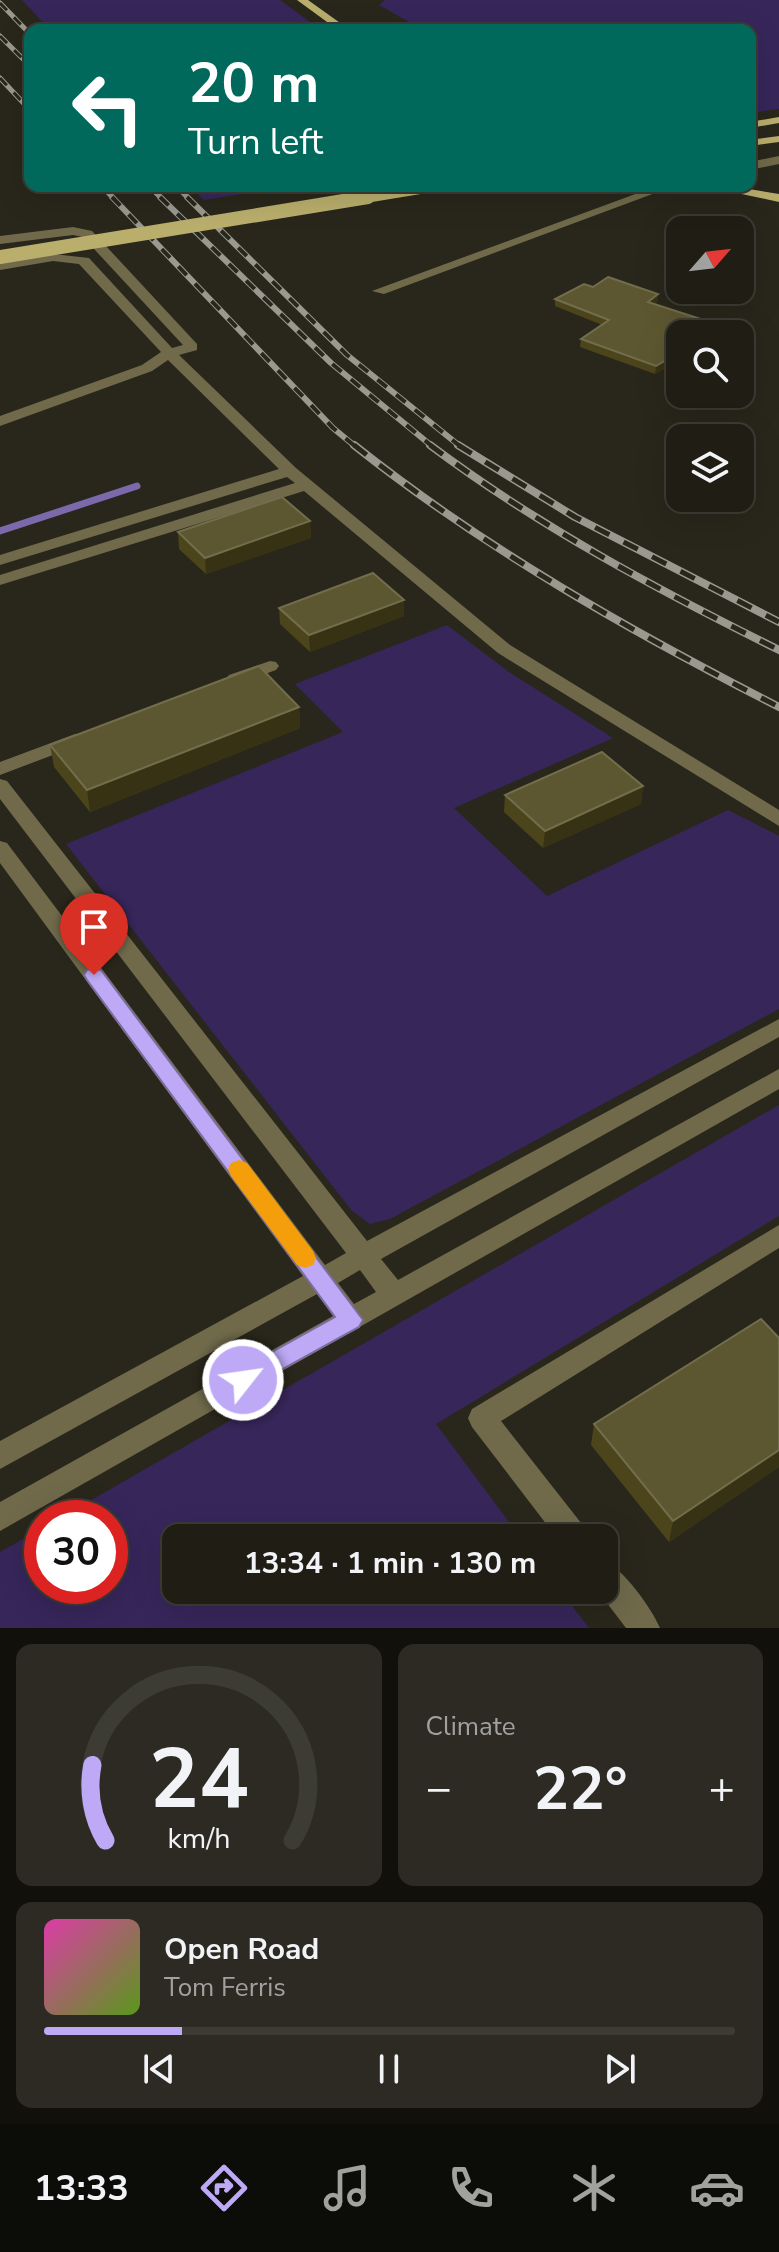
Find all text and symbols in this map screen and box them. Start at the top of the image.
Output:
text: 20 m [188,45,319,122]
icon: left [56,56,160,160]
text: Turn left [188,118,323,167]
north arrow [666,216,754,304]
map controls [666,216,754,512]
button: search [666,320,754,408]
button: layers [666,424,754,512]
pin [60,893,128,975]
icon: arrive [72,905,116,949]
position arrow [201,1338,285,1422]
speed limit sign: 30 [24,1500,128,1604]
text: 13:34 · 1 min · 130 m [244,1543,536,1584]
text: Climate [426,1709,516,1744]
text: 24 [149,1723,249,1836]
text: 22° [533,1748,628,1830]
text: − [426,1759,452,1819]
text: + [709,1759,735,1819]
text: km/h [167,1819,230,1858]
text: Open Road [164,1929,319,1970]
text: Tom Ferris [164,1970,286,2005]
icon: previous [137,2047,181,2091]
icon: pause [367,2047,411,2091]
icon: next [598,2047,642,2091]
icon: directions [196,2160,252,2216]
icon: music [319,2160,375,2216]
icon: phone [443,2160,499,2216]
icon: climate [566,2160,622,2216]
icon: car [689,2160,745,2216]
text: 13:33 [34,2164,129,2213]

